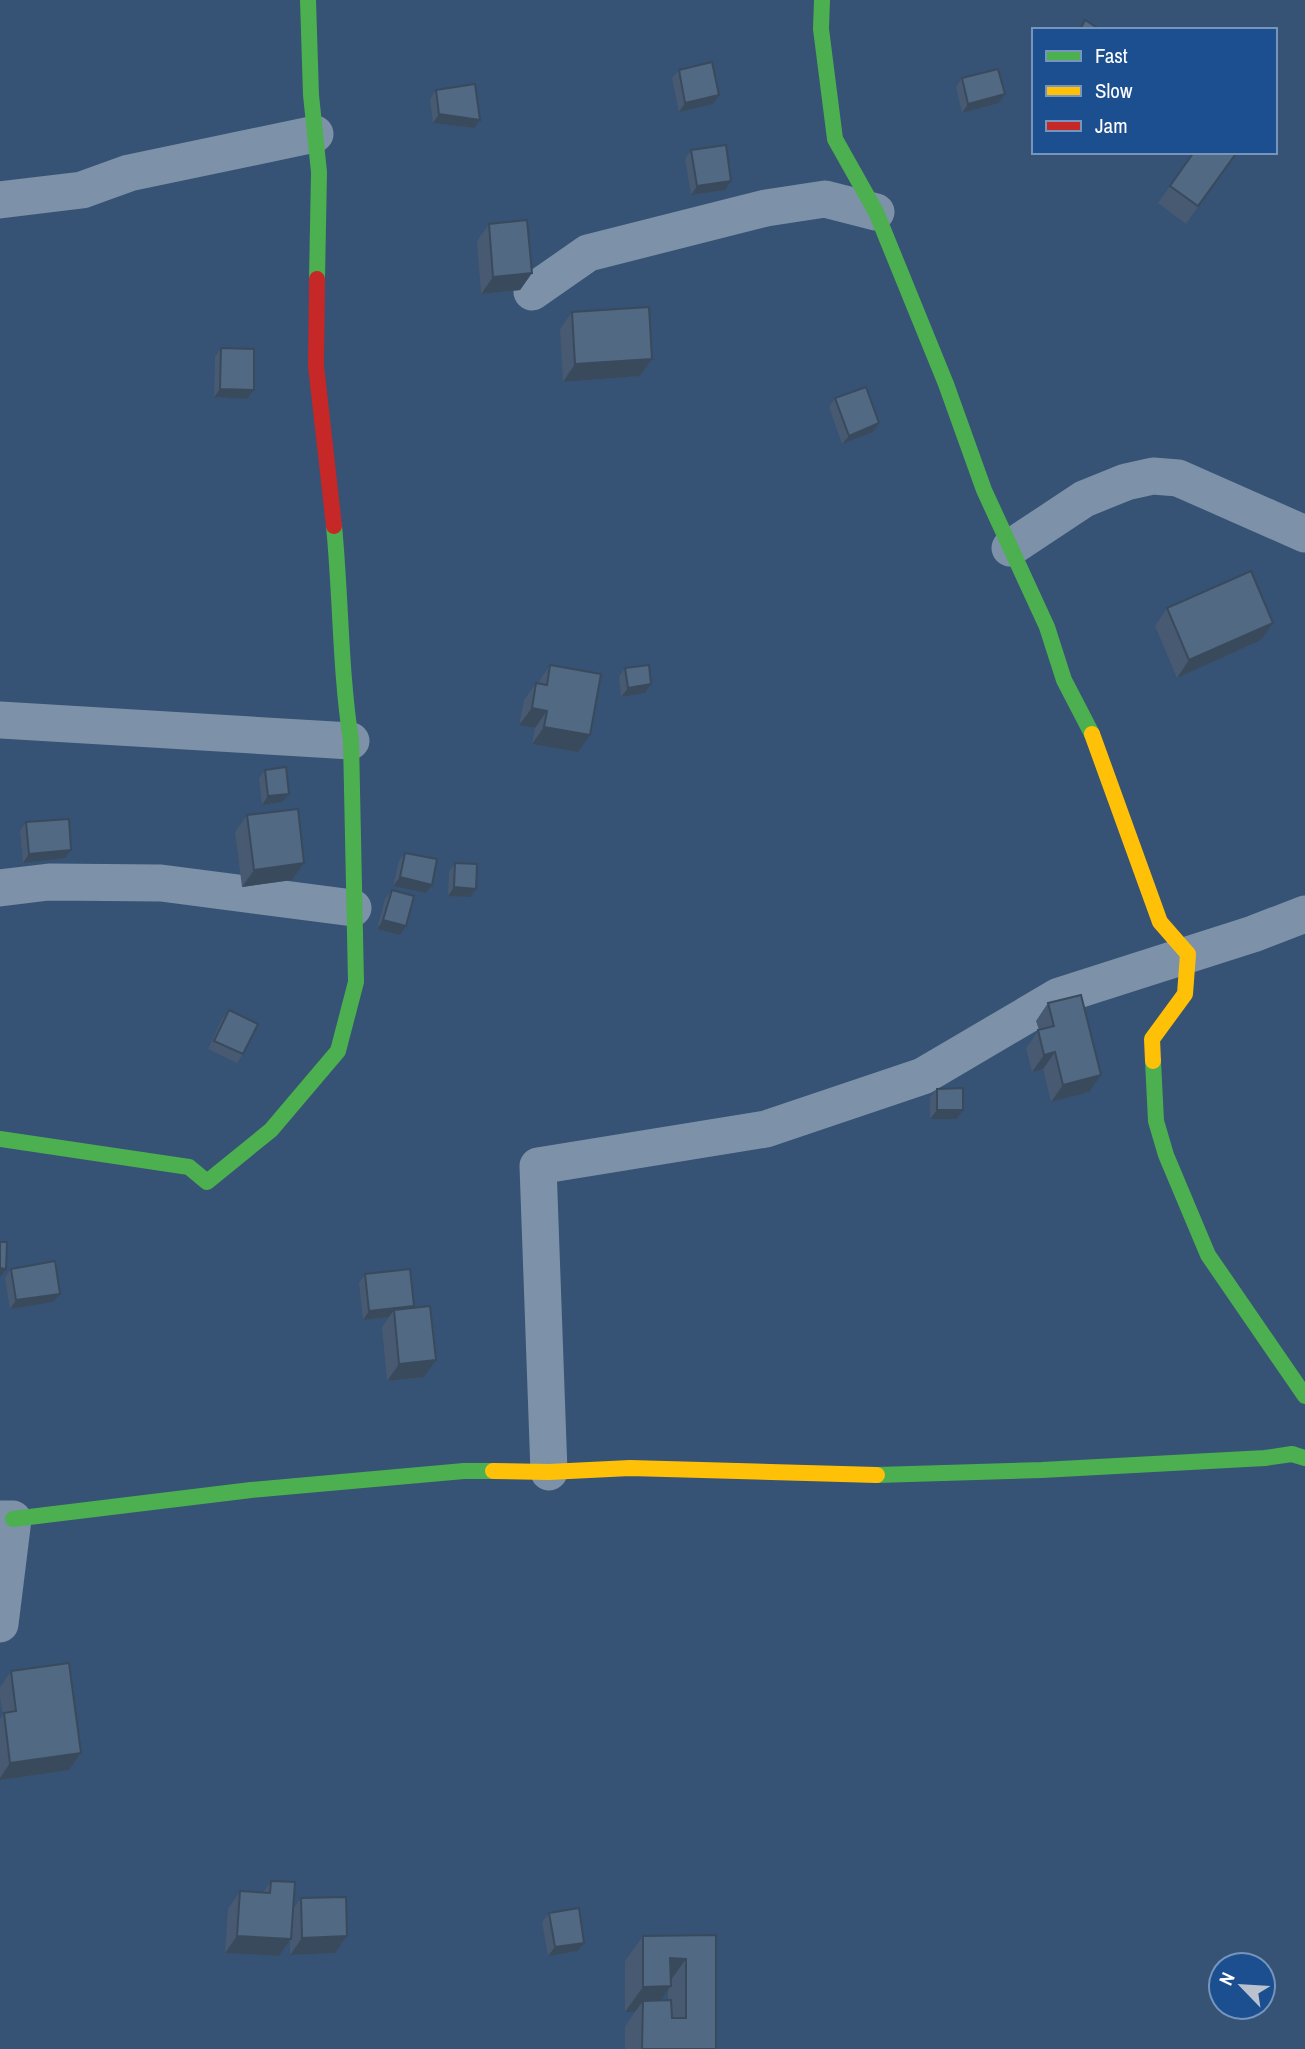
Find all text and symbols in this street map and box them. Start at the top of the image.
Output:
legend [1032,28,1277,154]
text: Fast [1095,41,1128,70]
text: Slow [1095,76,1133,105]
text: Jam [1095,111,1128,140]
north arrow [1207,1951,1277,2021]
text: N [1212,1968,1241,1989]

